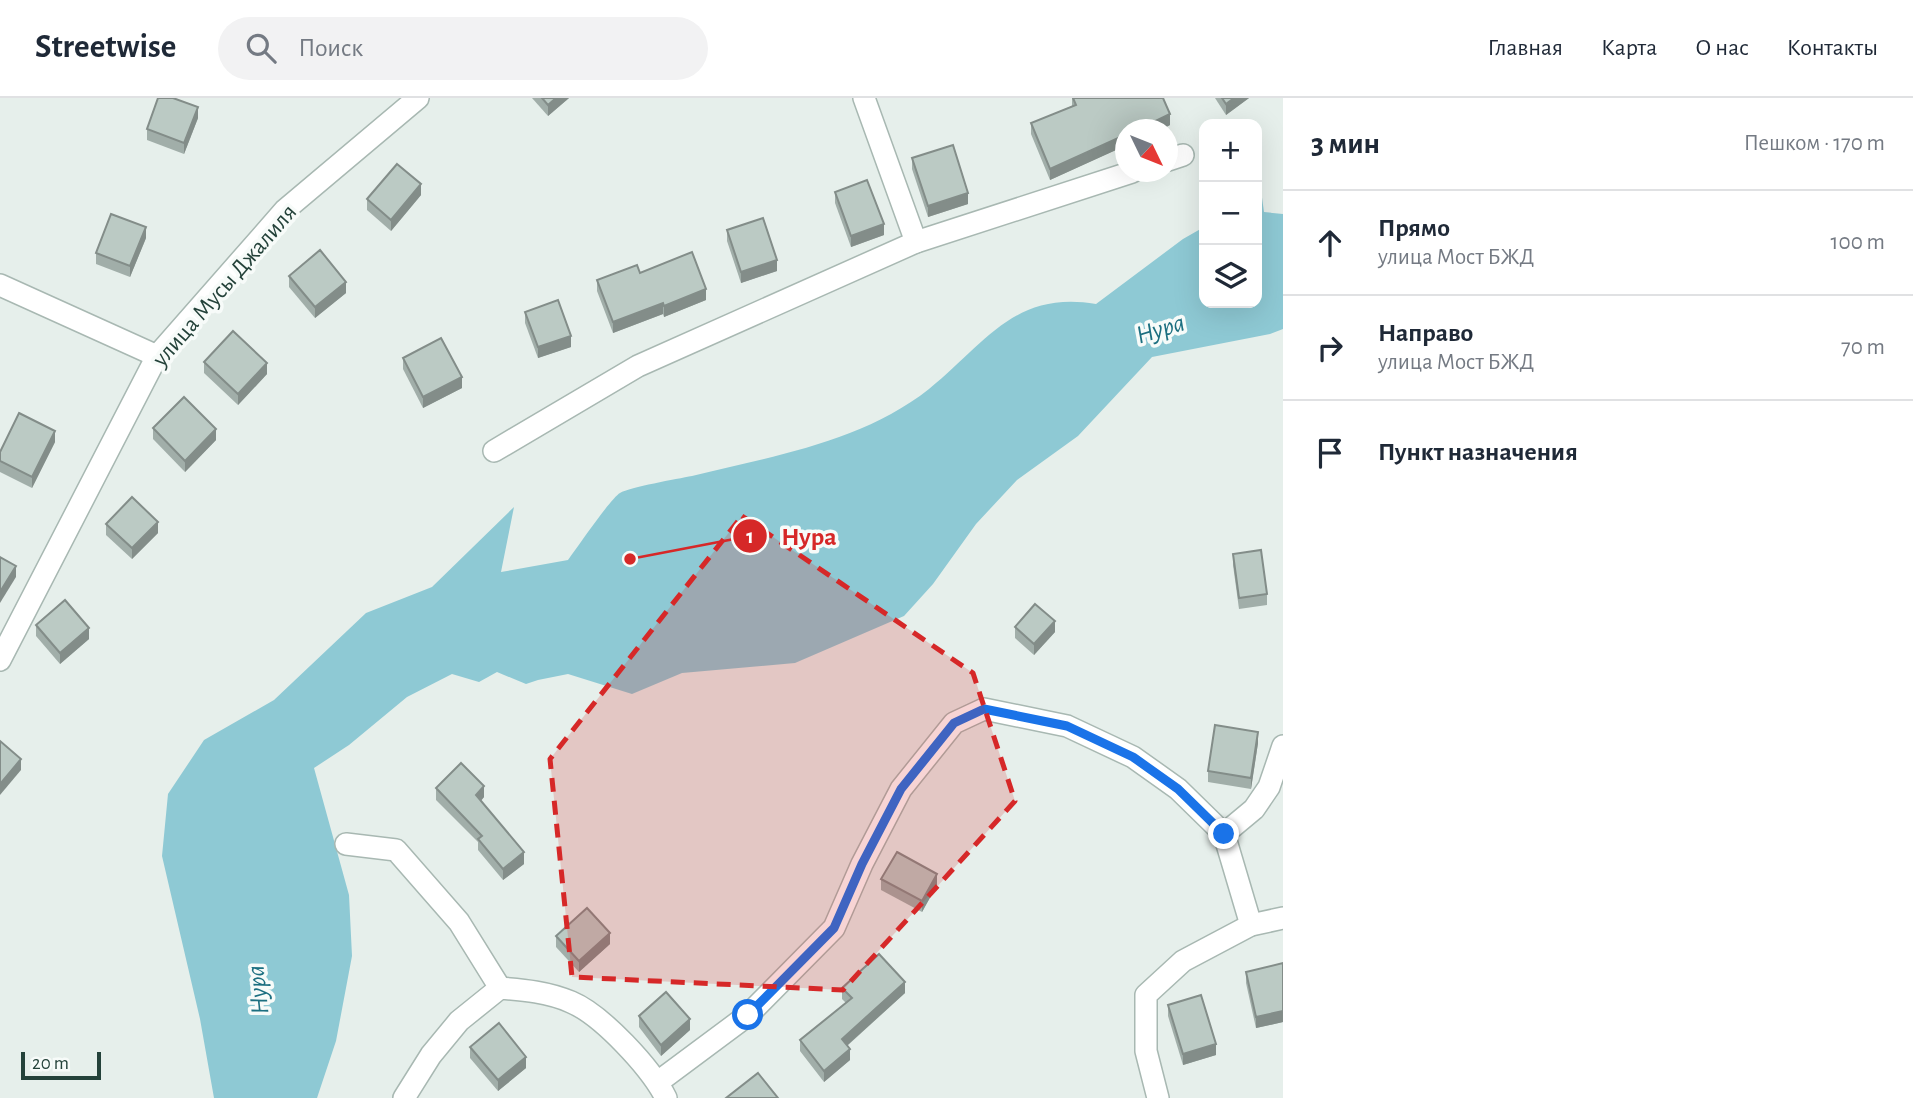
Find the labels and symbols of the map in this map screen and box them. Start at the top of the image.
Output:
north arrow [1115,119,1178,182]
street label: улица Мусы Джалиля [147,200,301,372]
water label: Нура [1133,309,1188,349]
callout: Нура [732,512,851,559]
text: Нура [781,524,837,550]
text: 1 [746,526,754,547]
route end [1208,818,1239,849]
water label: Нура [242,964,273,1016]
route start [732,999,763,1030]
scale bar [21,1049,102,1081]

